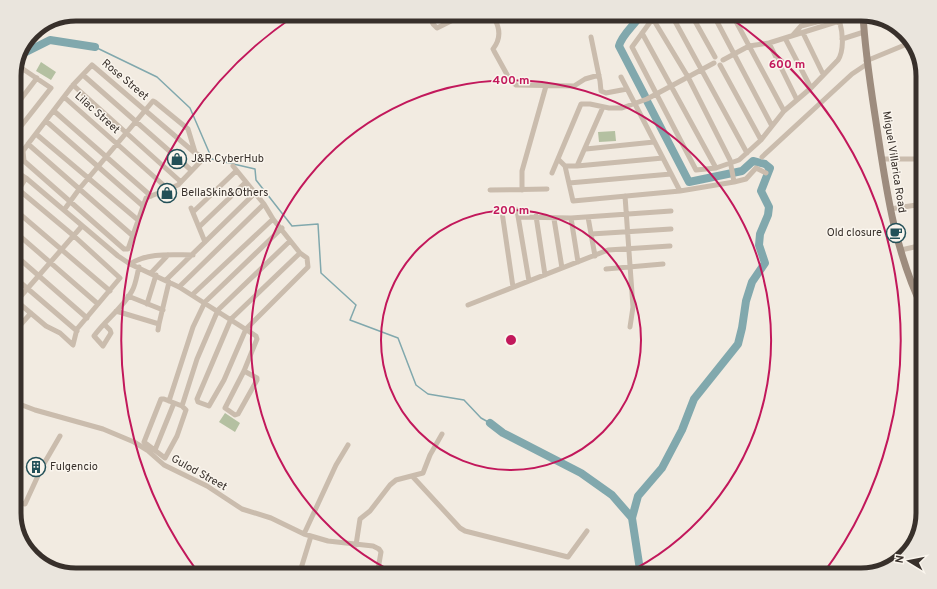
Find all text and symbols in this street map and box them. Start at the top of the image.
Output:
street label: Rose Street [99,56,151,104]
text: 600 m [769,57,805,73]
text: 400 m [492,73,530,89]
street label: Lilac Street [71,89,123,137]
street label: Miguel Villarica Road [879,110,909,214]
shop icon: J&R CyberHub [166,148,188,170]
place label: J&R CyberHub [191,152,264,166]
shop icon: BellaSkin&Others [156,182,178,204]
place label: BellaSkin&Others [181,186,268,200]
text: 200 m [493,203,529,219]
cafe icon: Old closure [885,222,907,244]
place label: Old closure [827,226,882,240]
centre of rings [504,333,518,347]
street label: Gulod Street [168,452,230,494]
building icon: Fulgencio [25,456,47,478]
place label: Fulgencio [50,460,98,474]
north arrow [889,541,929,581]
text: N [893,554,908,565]

